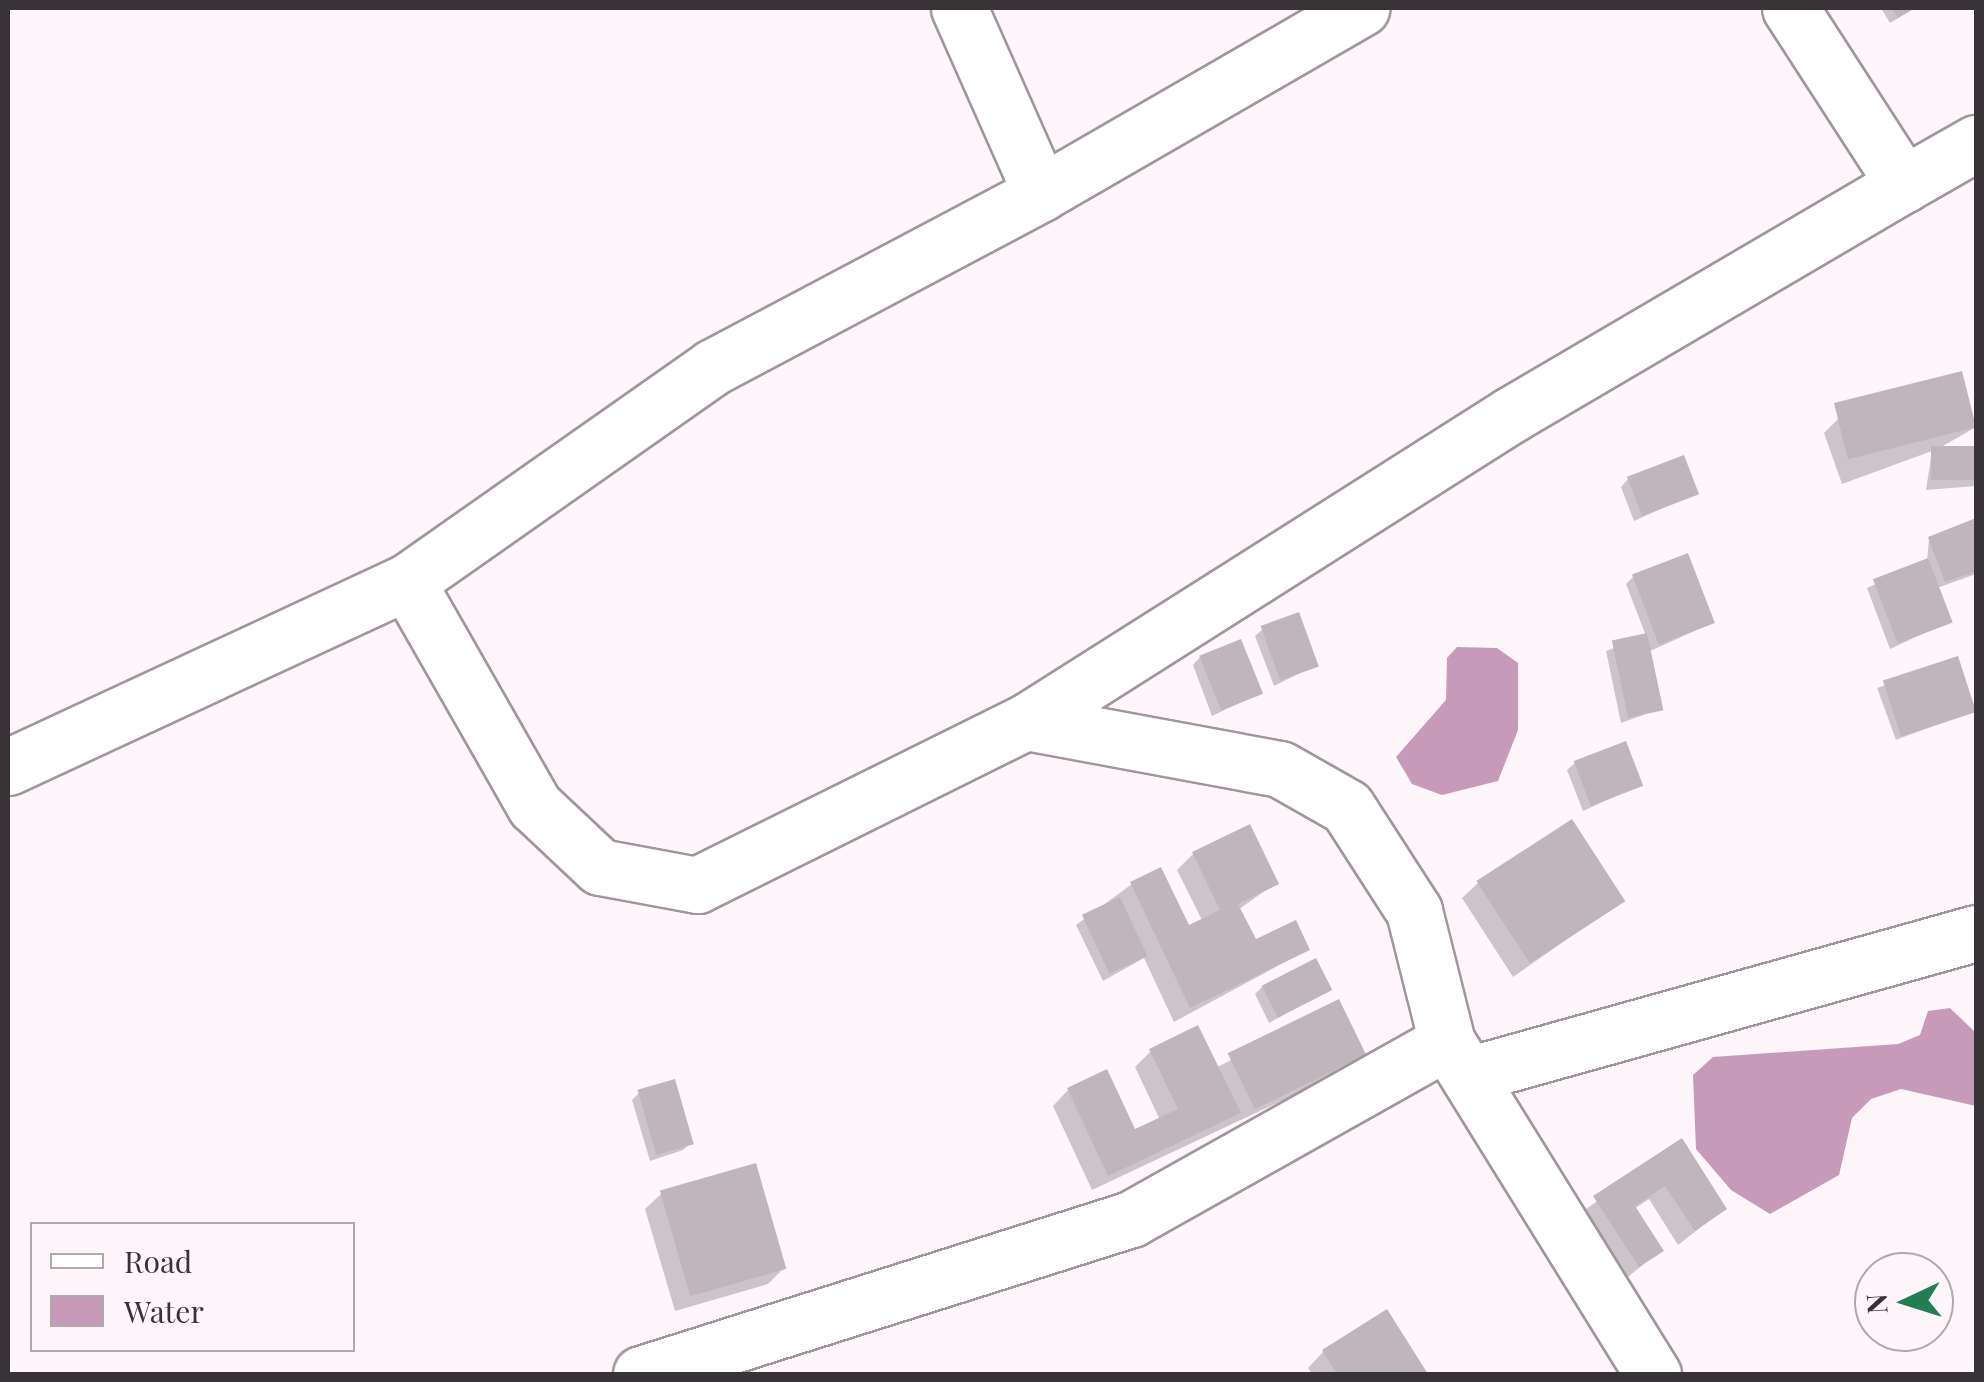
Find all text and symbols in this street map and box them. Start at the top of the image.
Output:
legend [30,1222,355,1352]
text: Road [124,1241,192,1281]
north arrow [1854,1252,1954,1352]
text: Water [124,1291,204,1331]
text: N [1856,1293,1895,1315]

